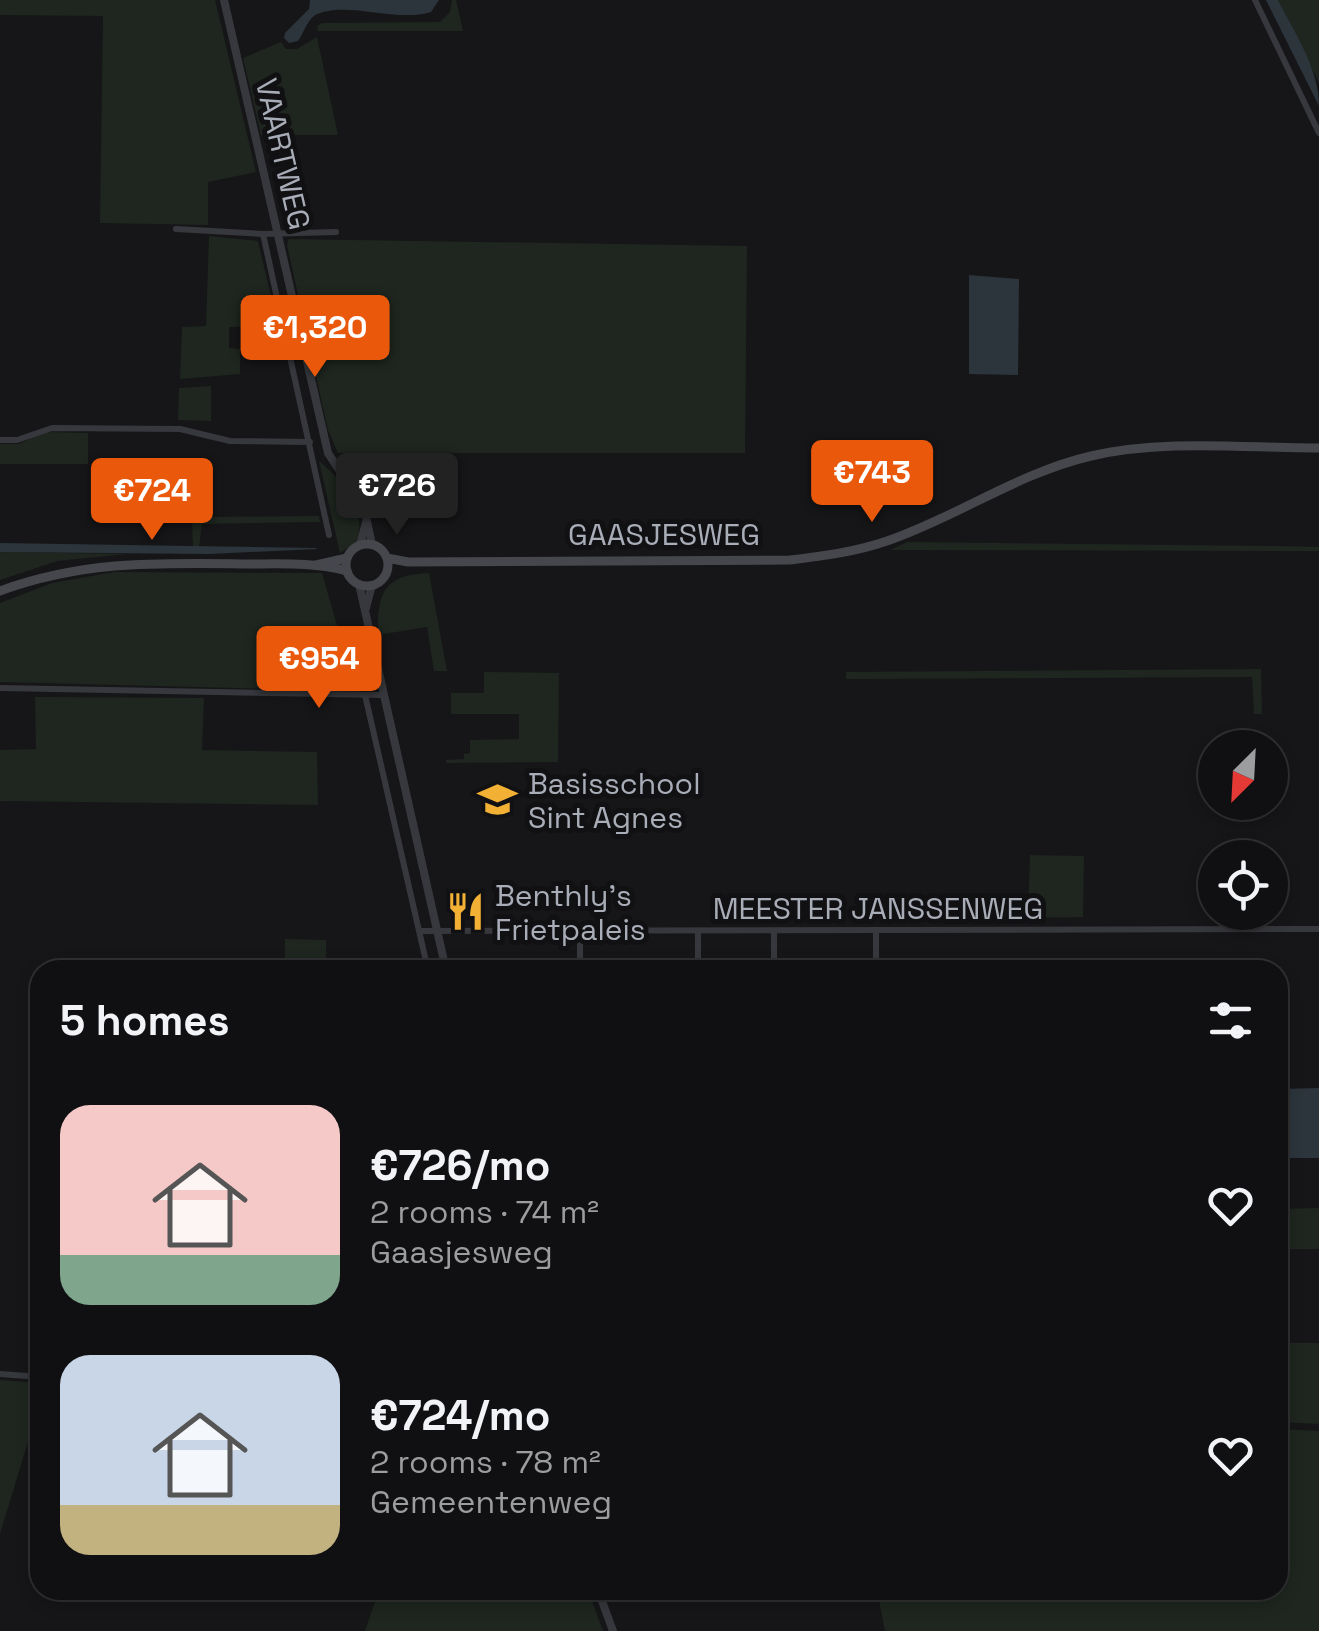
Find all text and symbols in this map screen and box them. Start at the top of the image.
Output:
street label: VAARTWEG [247,75,319,233]
pin: €1,320 [234,295,396,380]
text: €1,320 [263,307,367,347]
pin: €743 [813,440,931,525]
text: €743 [833,452,911,492]
pin: €726 [338,453,456,538]
pin: €724 [93,458,211,543]
text: €726 [358,465,436,505]
text: €724 [113,470,191,510]
street label: GAASJESWEG [568,515,760,554]
pin: €954 [260,626,378,711]
text: €954 [278,638,360,678]
north arrow [1198,730,1288,820]
map controls [1198,730,1288,930]
place label: Basisschool Sint Agnes [528,764,701,837]
school or university icon: Basisschool Sint Agnes [477,779,519,821]
button: locate [1198,840,1288,930]
place label: Benthly's Frietpaleis [495,876,646,949]
street label: MEESTER JANSSENWEG [713,889,1043,928]
restaurant icon: Benthly's Frietpaleis [444,891,486,933]
icon: filters [1203,993,1258,1048]
text: 5 homes [60,994,230,1047]
text: €726/mo [370,1139,550,1192]
icon: home [140,1145,260,1265]
icon: heart [1203,1178,1258,1233]
text: 2 rooms · 74 m² [370,1192,599,1232]
text: Gaasjesweg [370,1232,553,1272]
text: €724/mo [370,1389,550,1442]
icon: home [140,1395,260,1515]
icon: heart [1203,1428,1258,1483]
text: 2 rooms · 78 m² [370,1442,601,1482]
text: Gemeentenweg [370,1482,612,1522]

